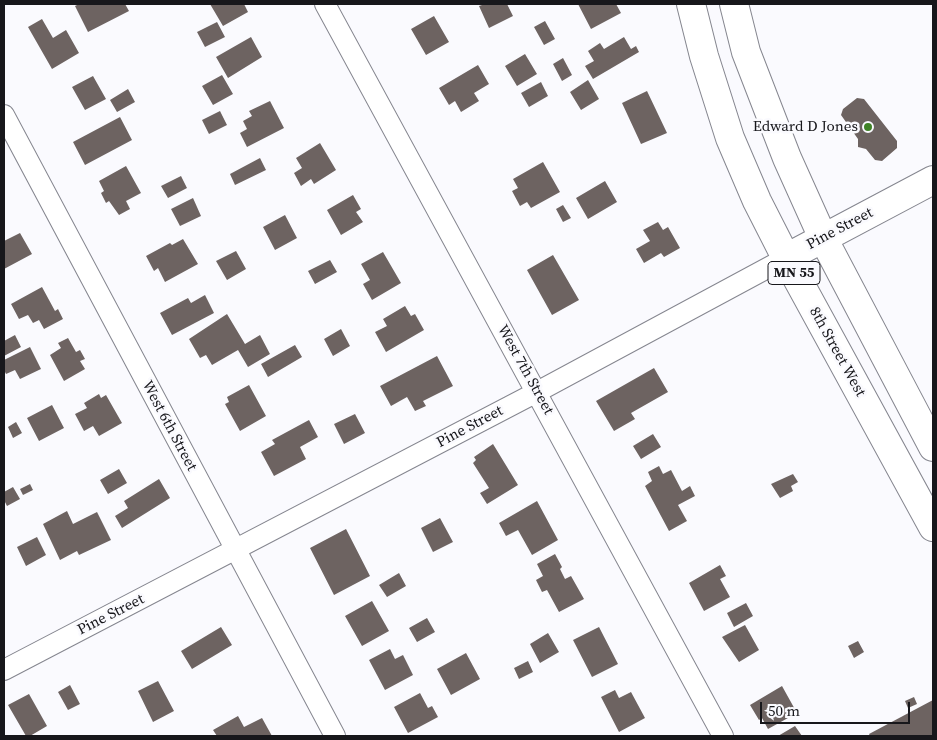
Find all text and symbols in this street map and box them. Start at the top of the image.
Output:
place label: Edward D Jones [753,118,858,136]
marker: Edward D Jones [862,121,874,133]
street label: Pine Street [804,204,876,254]
road number: MN 55 [768,262,820,284]
street label: 8th Street West [805,304,869,400]
street label: West 7th Street [493,322,557,418]
street label: West 6th Street [138,378,200,474]
street label: Pine Street [434,402,506,452]
street label: Pine Street [75,591,147,639]
scale bar [762,692,912,724]
text: 50 m [768,700,800,721]

